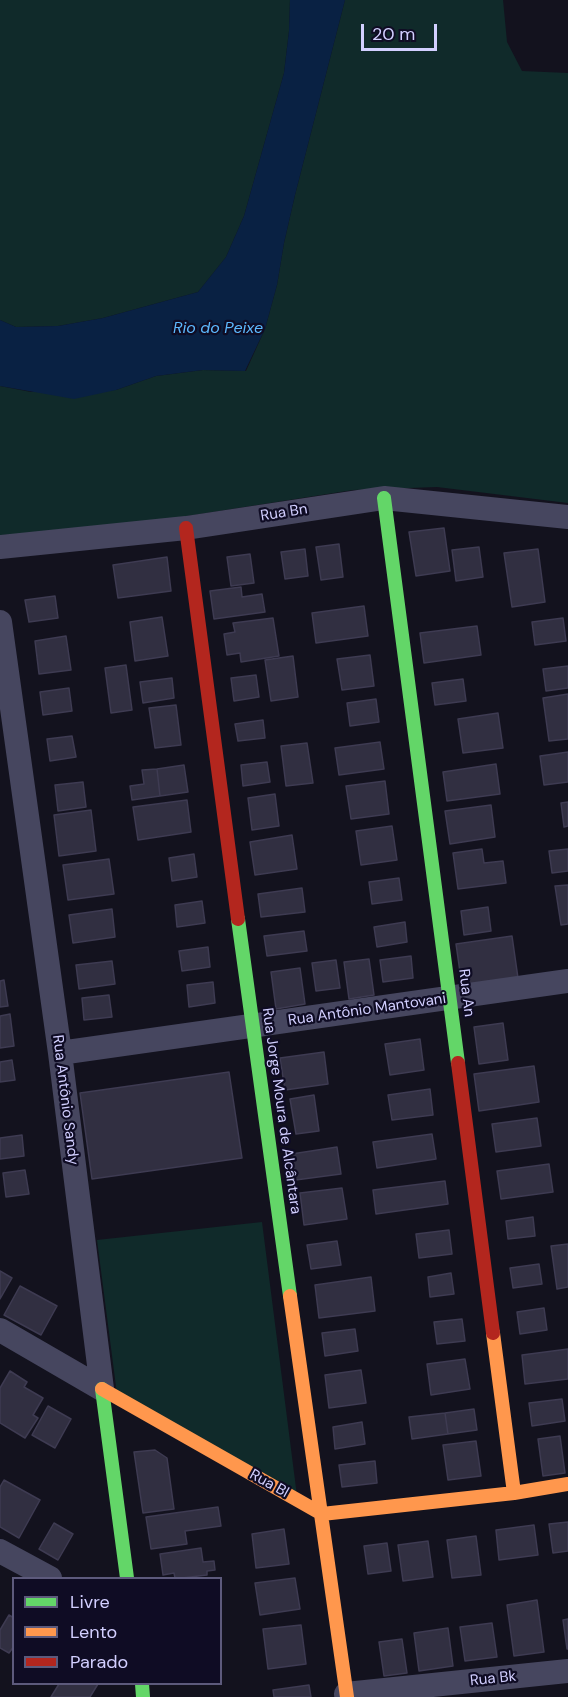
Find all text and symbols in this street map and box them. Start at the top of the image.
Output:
scale bar [364,12,440,50]
text: 20 m [372,22,415,46]
water label: Rio do Peixe [173,319,263,339]
street label: Rua Bn [259,500,309,526]
street label: Rua An [454,968,478,1018]
street label: Rua Antônio Mantovani [287,990,447,1030]
street label: Rua Jorge Moura de Alcântara [258,1007,304,1215]
street label: Rua Antônio Sandy [48,1034,82,1166]
street label: Rua Bl [246,1466,292,1502]
legend [12,1577,222,1685]
text: Livre [70,1590,110,1614]
text: Lento [70,1620,117,1644]
text: Parado [70,1650,128,1674]
street label: Rua Bk [469,1668,517,1690]

